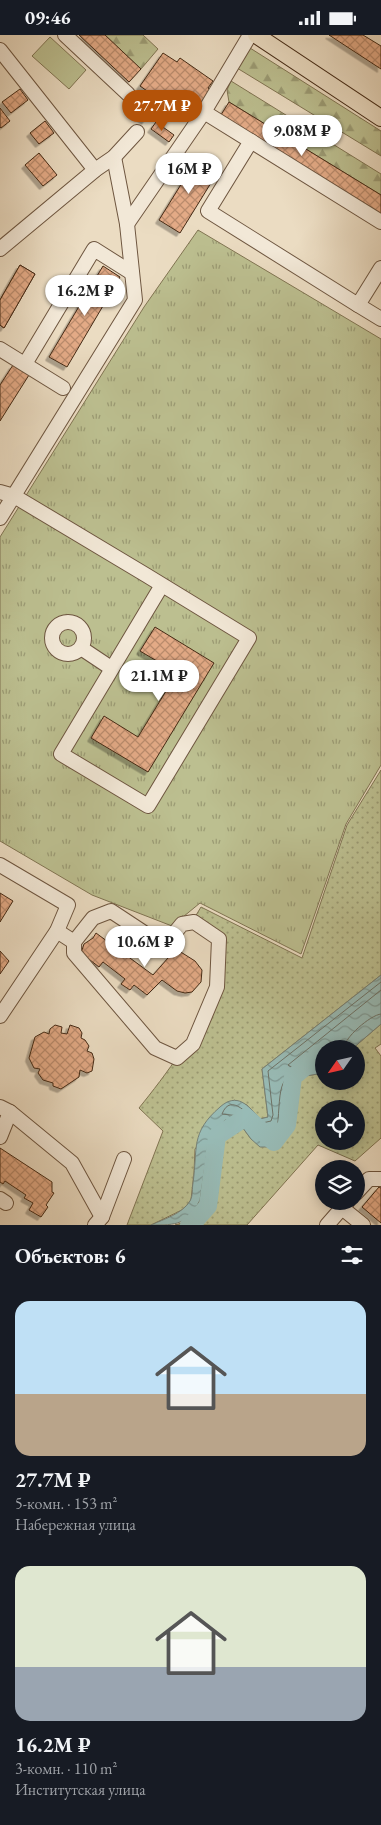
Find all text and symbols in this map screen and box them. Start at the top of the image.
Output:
text: 09:46 [25,5,71,30]
pin: 27.7M ₽ [116,89,208,132]
text: 27.7M ₽ [133,95,191,116]
pin: 9.08M ₽ [256,115,348,157]
text: 9.08M ₽ [273,120,331,141]
pin: 16M ₽ [154,153,224,195]
text: 16M ₽ [166,158,212,179]
pin: 16.2M ₽ [39,275,131,317]
text: 16.2M ₽ [56,280,114,301]
pin: 21.1M ₽ [113,659,205,702]
text: 21.1M ₽ [130,665,188,686]
pin: 10.6M ₽ [99,925,191,968]
text: 10.6M ₽ [116,931,174,952]
north arrow [315,1040,365,1090]
map controls [315,1040,365,1210]
button: locate [315,1100,365,1150]
button: layers [315,1160,365,1210]
icon: filters [338,1241,366,1269]
text: Объектов: 6 [15,1242,126,1269]
icon: home [146,1333,236,1423]
text: 27.7M ₽ [15,1466,91,1493]
text: 5-комн. · 153 m² [15,1493,117,1514]
text: Набережная улица [15,1514,136,1535]
icon: home [146,1598,236,1688]
text: 16.2M ₽ [15,1731,91,1758]
text: 3-комн. · 110 m² [15,1758,117,1779]
text: Институтская улица [15,1779,146,1800]

